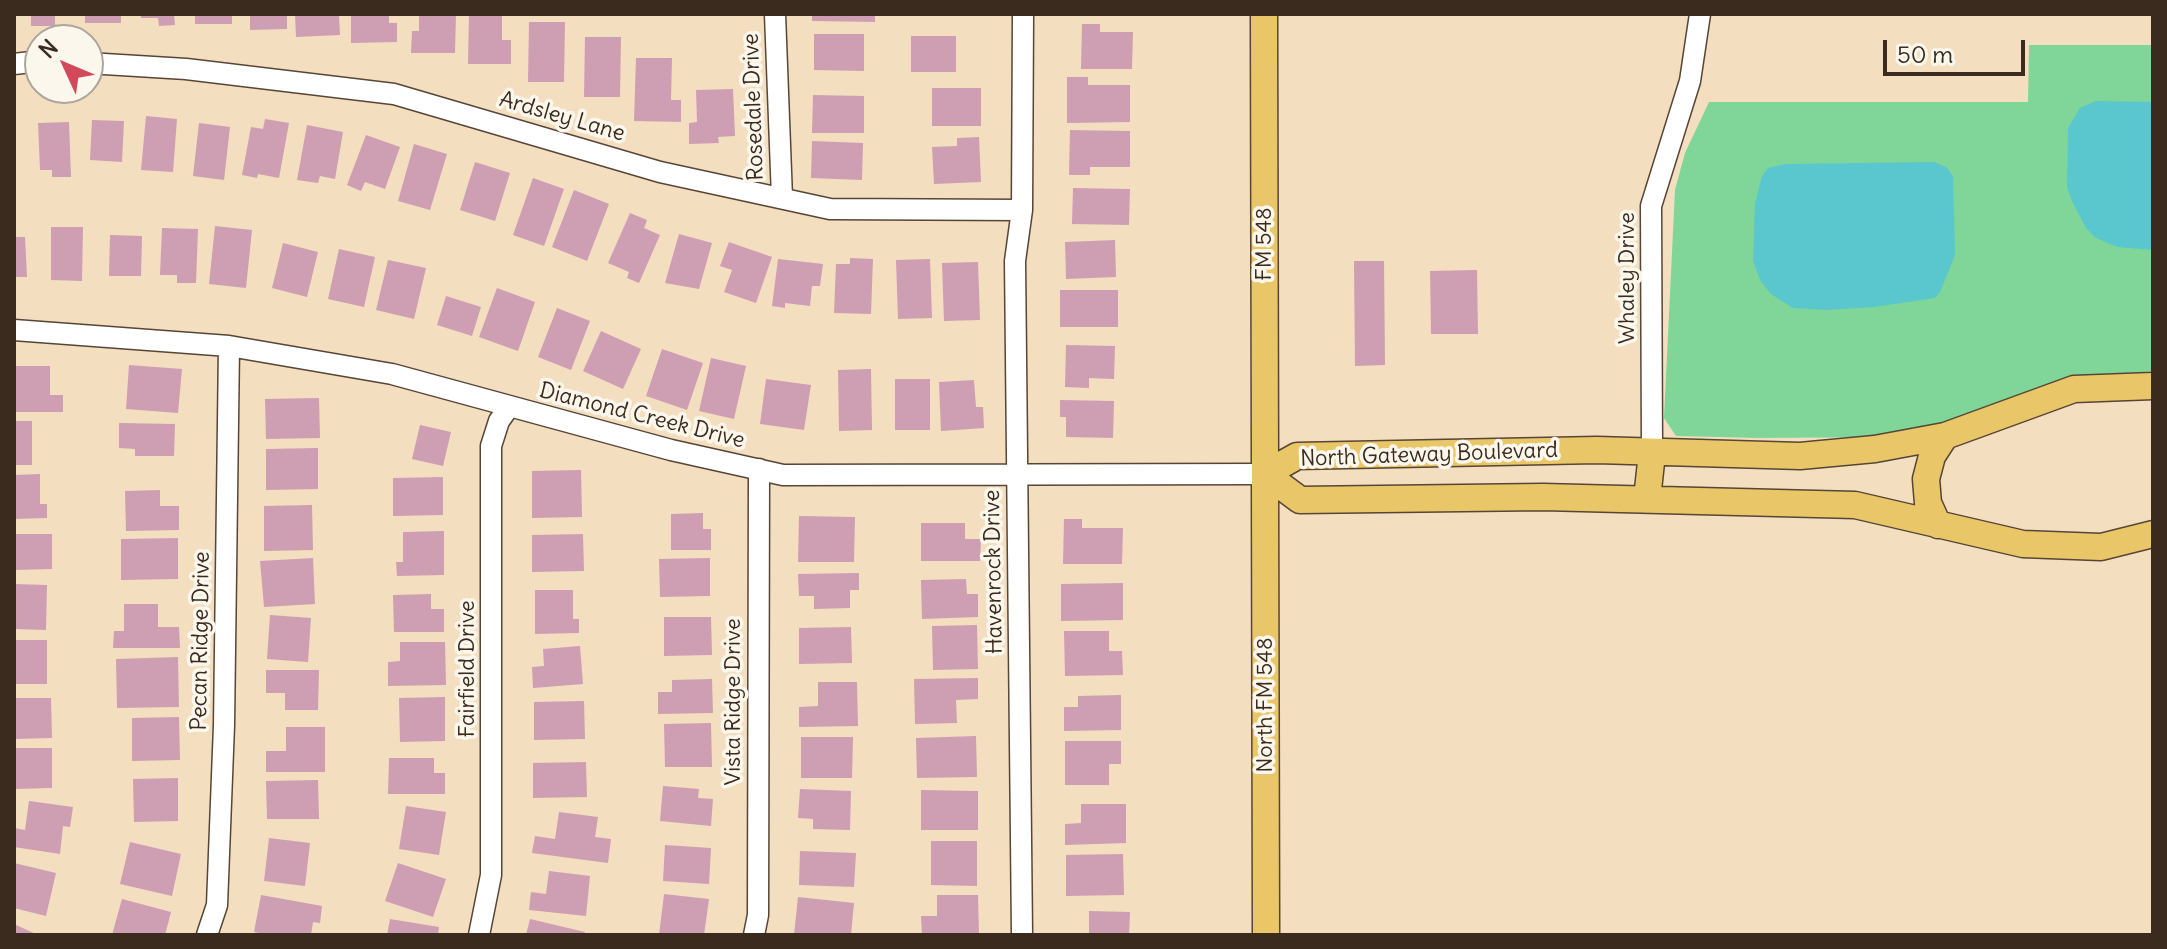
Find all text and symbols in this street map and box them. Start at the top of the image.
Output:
north arrow [24,24,104,104]
scale bar [1887,24,2029,74]
street label: Rosedale Drive [738,33,770,181]
text: N [33,34,64,64]
text: 50 m [1897,39,1953,69]
street label: Ardsley Lane [496,86,628,148]
street label: FM 548 [1252,207,1278,281]
street label: Whaley Drive [1615,212,1641,344]
street label: Diamond Creek Drive [537,378,747,454]
street label: North Gateway Boulevard [1300,437,1558,473]
street label: Havenrock Drive [979,490,1009,654]
street label: Pecan Ridge Drive [186,551,216,731]
street label: Fairfield Drive [455,601,481,737]
street label: Vista Ridge Drive [721,618,747,786]
street label: North FM 548 [1253,637,1279,773]

